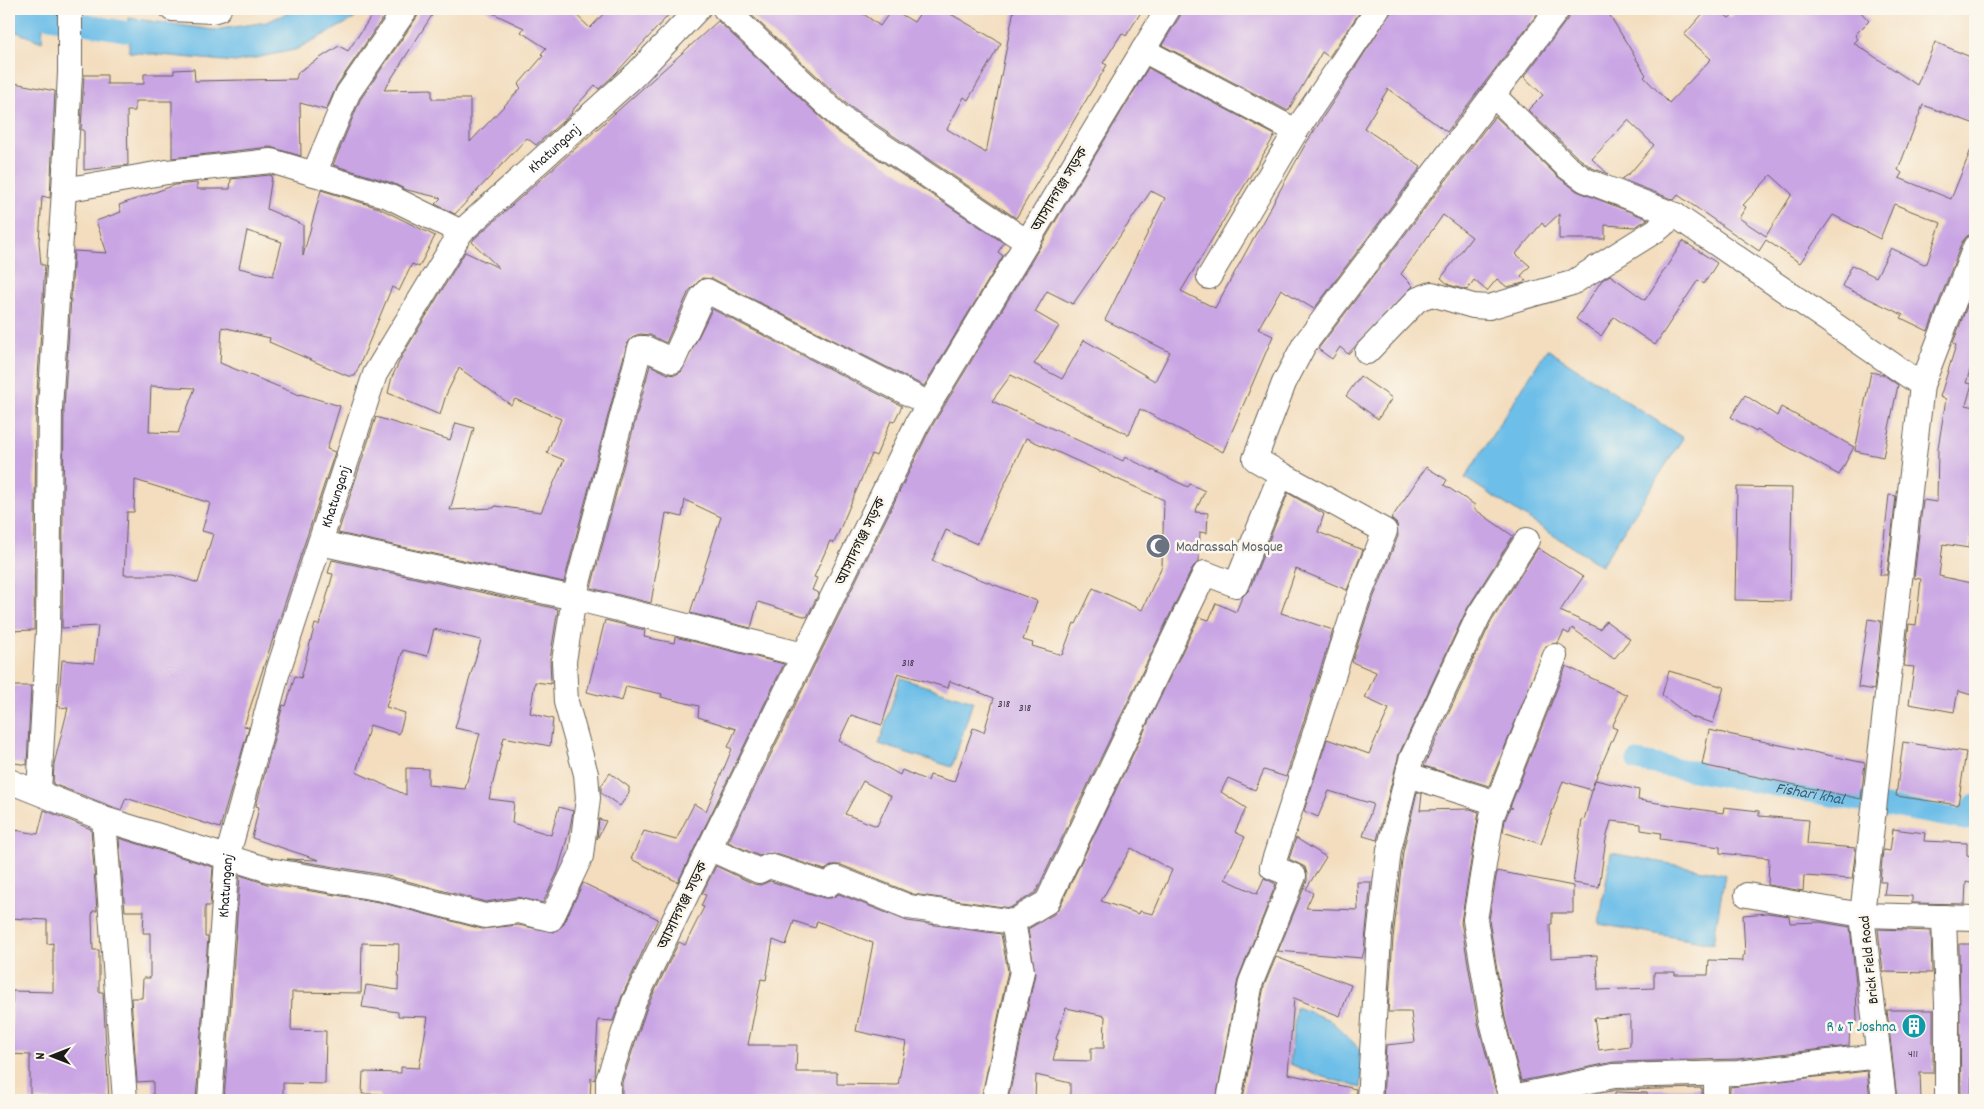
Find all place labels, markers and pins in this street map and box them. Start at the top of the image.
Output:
mosque icon: Madrassah Mosque [1145,533,1171,559]
place label: Madrassah Mosque [1176,537,1283,559]
building icon: R & T Joshna [1901,1013,1927,1039]
place label: R & T Joshna [1827,1017,1897,1039]

